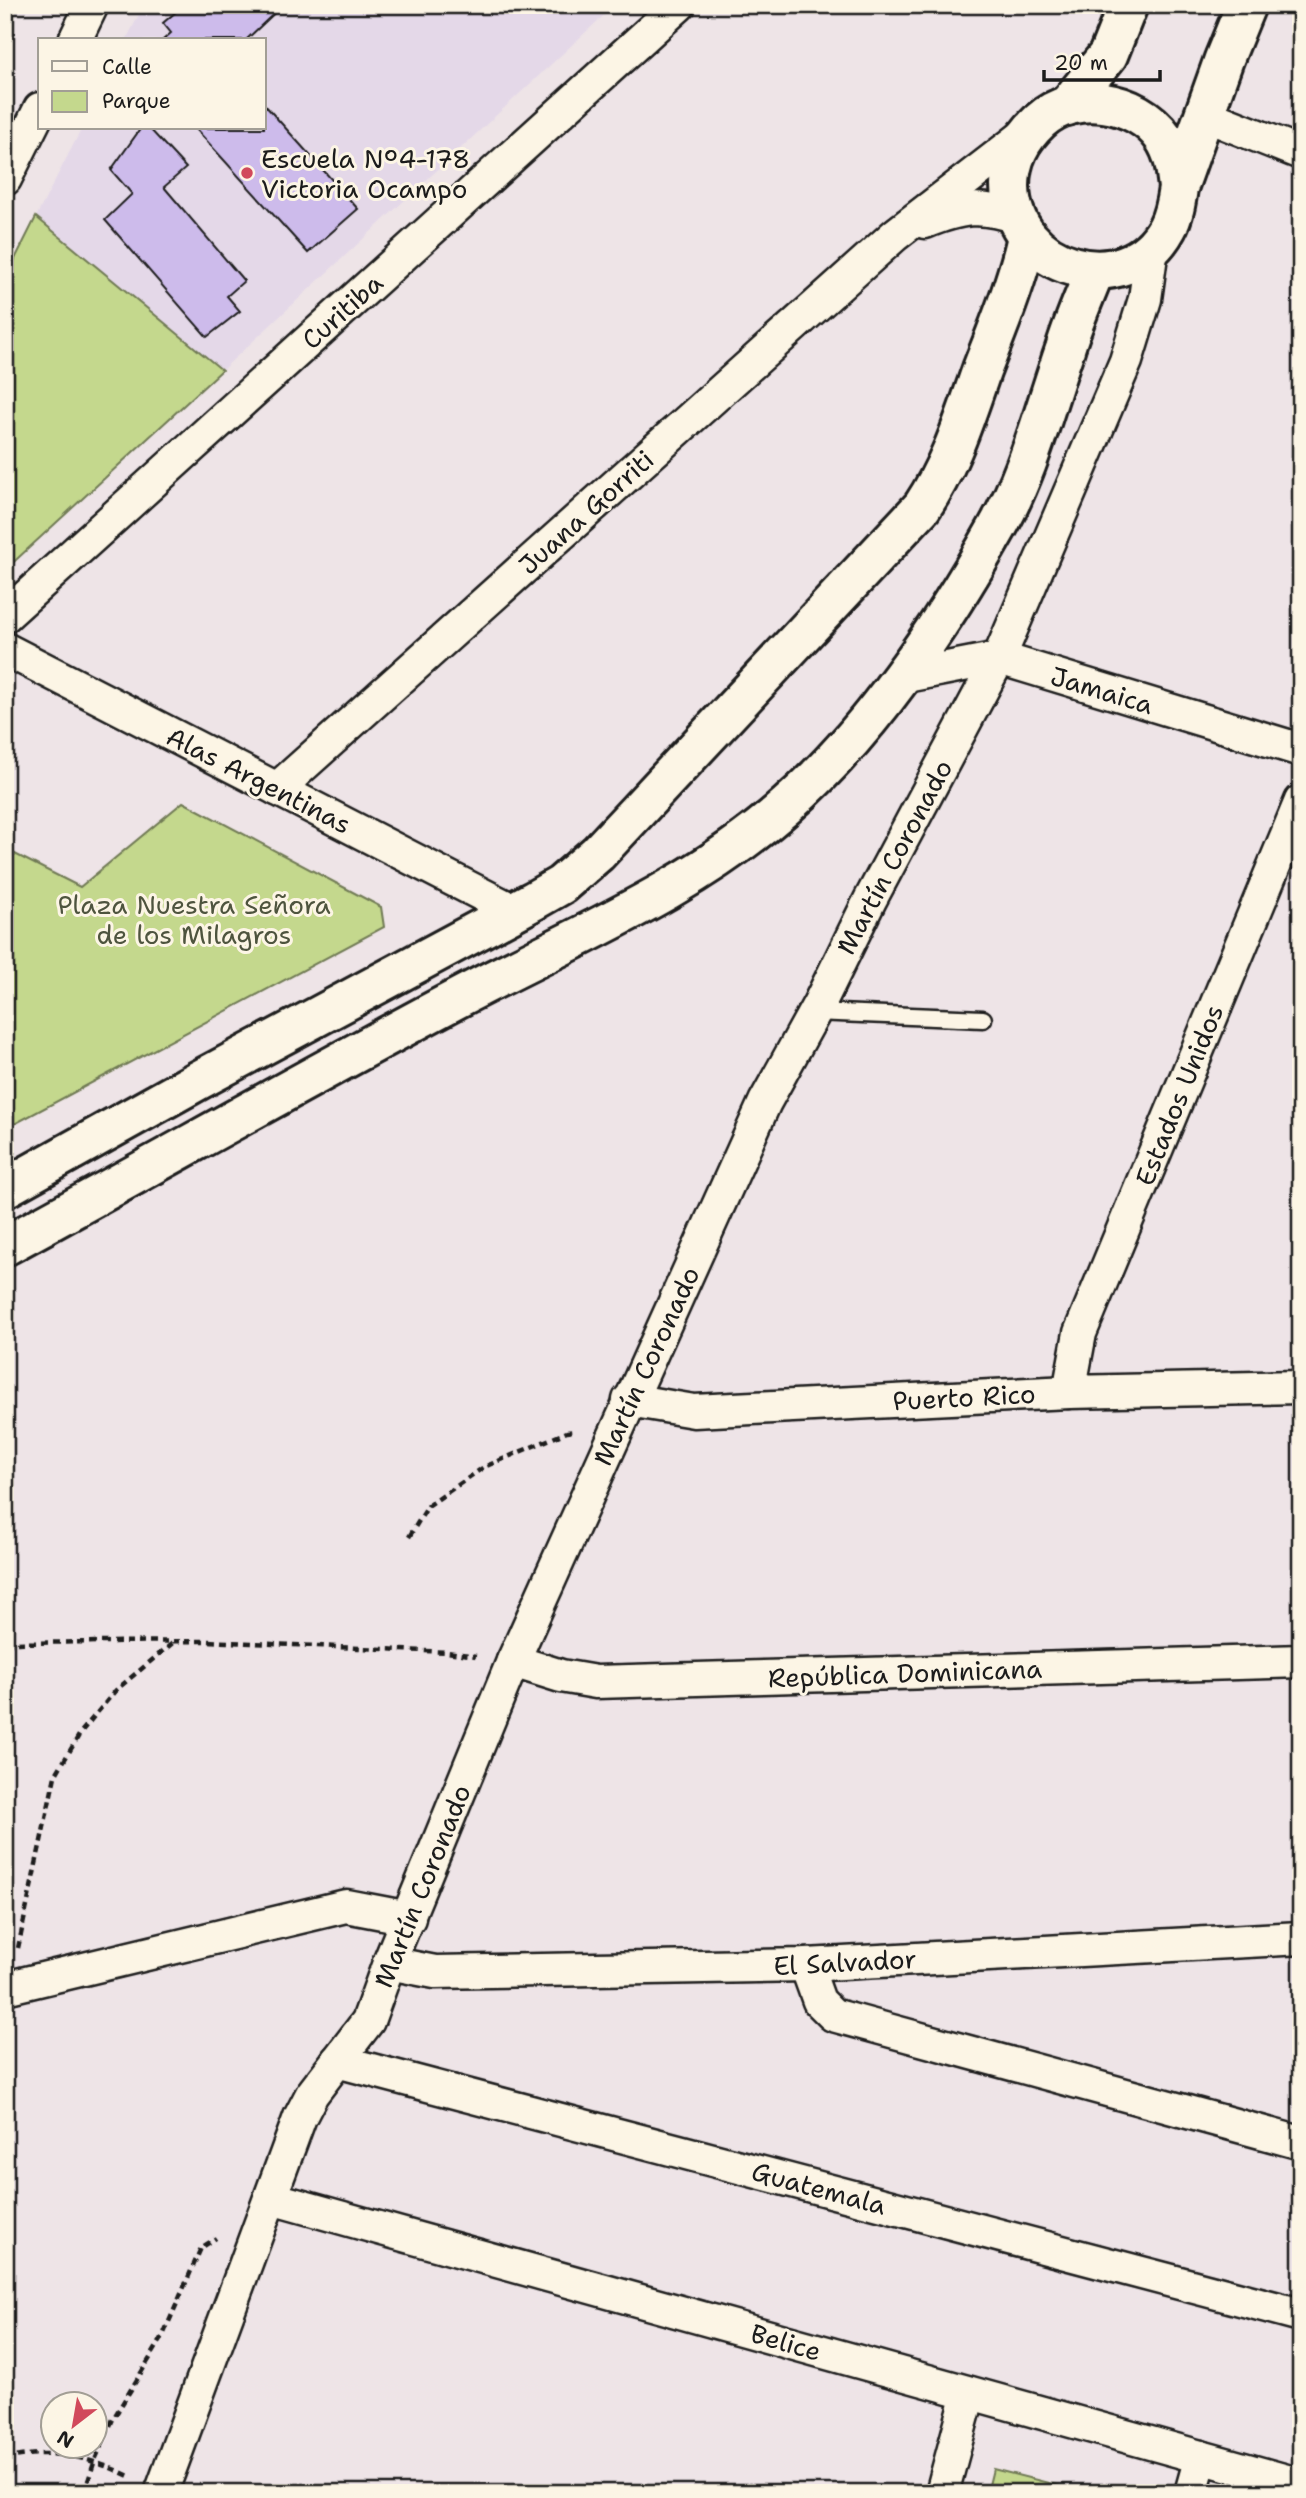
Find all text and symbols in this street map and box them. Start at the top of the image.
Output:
legend [38,38,266,130]
scale bar [1044,38,1159,82]
text: 20 m [1054,49,1108,77]
text: Calle [102,53,152,81]
text: Parque [102,87,171,115]
place label: Escuela N°4-178 Victoria Ocampo [261,141,470,206]
marker: Escuela N°4-178 Victoria Ocampo [239,165,255,181]
street label: Curitiba [294,265,390,357]
street label: Juana Gorriti [511,442,661,582]
street label: Jamaica [1046,658,1158,722]
street label: Alas Argentinas [161,718,357,842]
street label: Martín Coronado [828,753,960,961]
park label: Plaza Nuestra Señora de los Milagros [57,887,331,952]
street label: Estados Unidos [1127,999,1231,1191]
street label: Martín Coronado [585,1261,707,1471]
street label: Puerto Rico [892,1376,1036,1418]
street label: República Dominicana [767,1651,1043,1695]
street label: Martín Coronado [365,1779,479,1993]
street label: El Salvador [772,1941,918,1983]
street label: Guatemala [748,2153,890,2223]
street label: Belice [747,2315,825,2369]
north arrow [38,2390,108,2460]
text: N [53,2425,78,2454]

